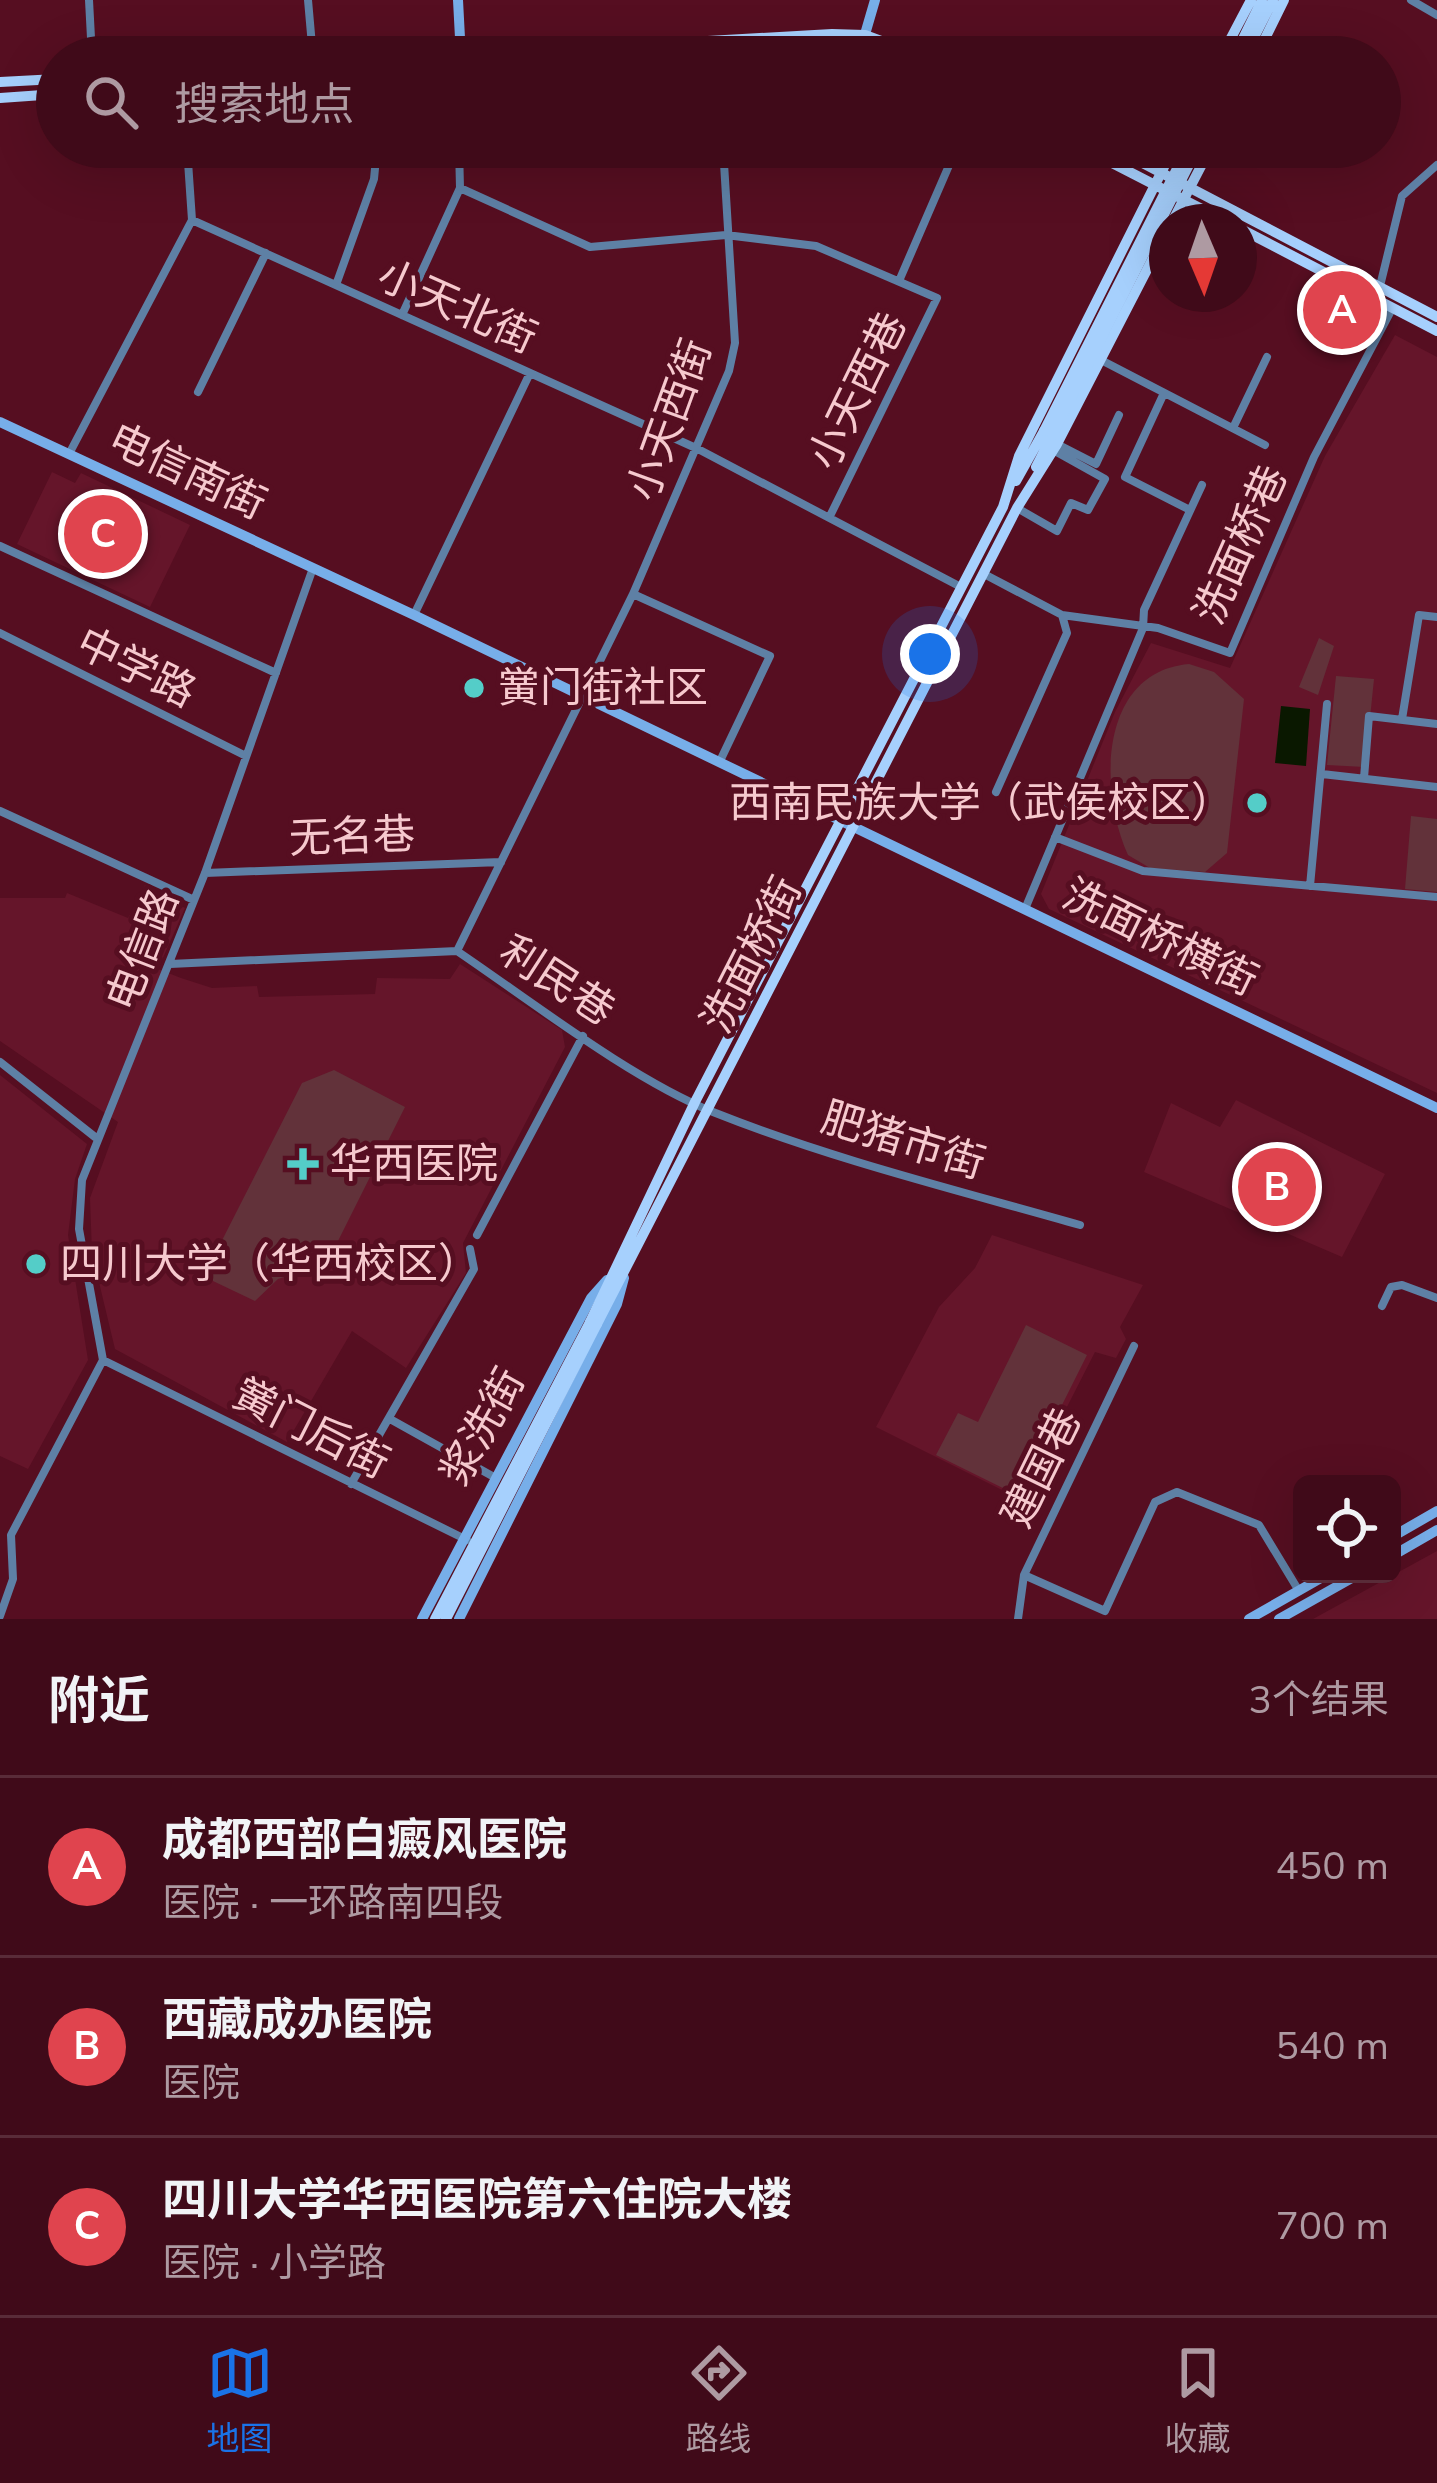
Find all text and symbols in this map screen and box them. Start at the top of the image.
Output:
search box [36,36,1401,168]
icon: search [78,69,144,135]
text: 搜索地点 [174,75,354,136]
north arrow [1149,204,1257,312]
street label: 小天北街 [369,247,545,367]
pin: A [1303,265,1381,355]
street label: 小天西巷 [796,303,920,479]
street label: 小天西街 [614,331,726,509]
street label: 电信南街 [99,411,275,533]
street label: 洗面桥巷 [1181,457,1301,633]
pin: C [64,489,142,579]
street label: 中学路 [67,615,205,721]
your location [900,624,960,684]
place label: 黉门街社区 [498,660,708,717]
marker: 黉门街社区 [461,675,487,701]
place label: 西南民族大学（武侯校区） [729,775,1233,832]
marker: 西南民族大学（武侯校区） [1244,790,1270,816]
street label: 无名巷 [288,806,416,868]
street label: 洗面桥横街 [1053,866,1267,1010]
street label: 洗面桥街 [688,867,816,1043]
street label: 电信路 [94,881,192,1019]
street label: 利民巷 [489,923,625,1039]
street label: 肥猪市街 [814,1089,992,1193]
place label: 华西医院 [330,1136,498,1193]
pin: B [1238,1142,1316,1232]
marker: 华西医院 [287,1148,319,1180]
place label: 四川大学（华西校区） [60,1236,480,1293]
marker: 四川大学（华西校区） [23,1251,49,1277]
street label: 浆洗街 [428,1358,538,1496]
street label: 黉门后街 [223,1365,399,1493]
street label: 建国巷 [989,1399,1095,1537]
map controls [1293,1475,1401,1583]
button: locate [1293,1475,1401,1583]
text: 附近 [48,1666,150,1736]
text: 3个结果 [1249,1674,1389,1727]
text: 成都西部白癜风医院 [162,1810,567,1871]
text: A [72,1840,102,1893]
text: 450 m [1275,1840,1389,1893]
text: 医院 · 一环路南四段 [162,1877,503,1930]
text: 西藏成办医院 [162,1990,432,2051]
text: B [74,2020,100,2073]
text: 540 m [1275,2020,1389,2073]
text: 医院 [162,2057,240,2110]
text: 四川大学华西医院第六住院大楼 [162,2170,792,2231]
text: C [74,2200,100,2253]
text: 700 m [1275,2200,1389,2253]
text: 医院 · 小学路 [162,2237,386,2290]
tab: 地图 [207,2340,273,2462]
tab: 路线 [686,2340,752,2462]
tab: 收藏 [1165,2340,1231,2462]

